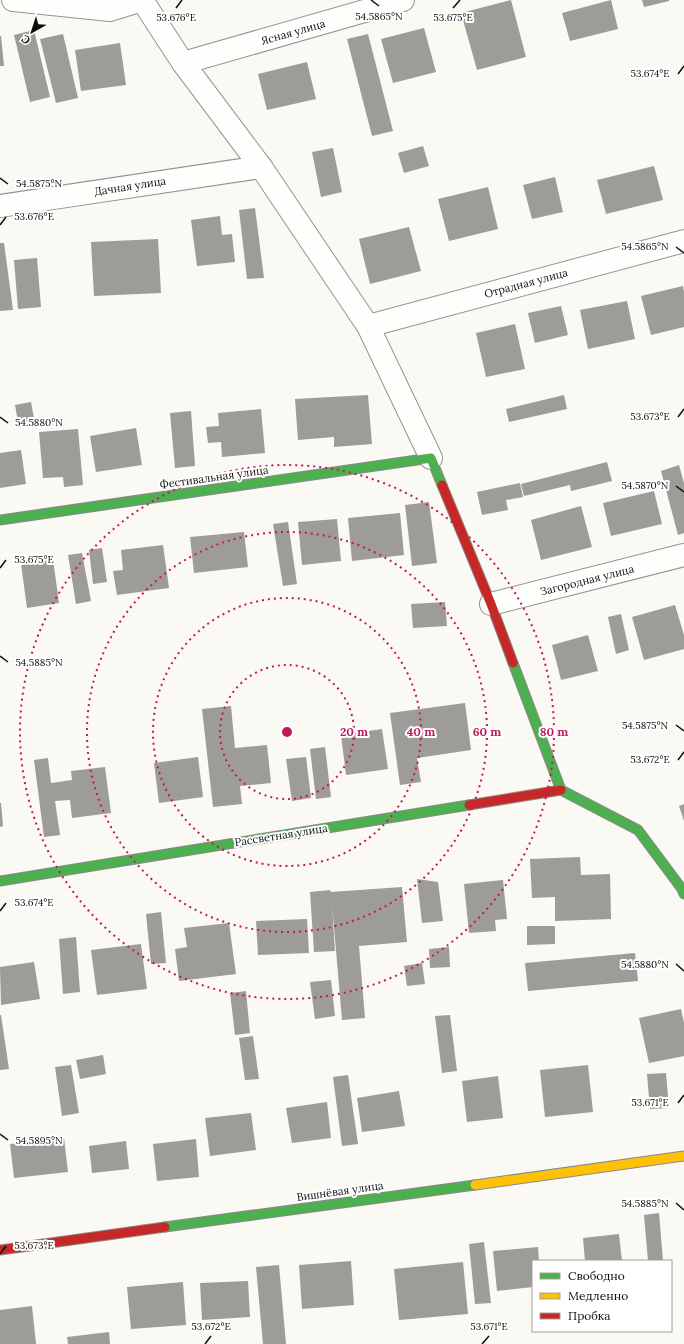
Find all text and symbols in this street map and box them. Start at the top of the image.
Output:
text: 54.5865°N [355,10,403,23]
text: 53.676°E [156,11,196,24]
text: 53.675°E [433,11,473,24]
north arrow [12,12,52,52]
street label: Ясная улица [259,16,327,48]
text: С [18,32,33,48]
text: 53.674°E [630,67,670,80]
street label: Дачная улица [93,173,167,199]
text: 54.5875°N [16,177,62,190]
text: 53.676°E [14,210,54,223]
text: 54.5865°N [621,240,669,253]
street label: Отрадная улица [483,265,570,301]
text: 53.673°E [630,410,670,423]
text: 54.5880°N [15,416,63,429]
street label: Фестивальная улица [159,462,270,492]
text: 54.5870°N [622,479,669,492]
text: 53.675°E [14,553,54,566]
street label: Загородная улица [539,561,636,598]
text: 54.5885°N [15,656,63,669]
text: 54.5875°N [622,719,668,732]
text: 20 m [340,724,368,739]
text: 40 m [407,724,435,739]
text: 60 m [473,724,501,739]
text: 80 m [540,724,568,739]
centre of rings [280,725,294,739]
text: 53.672°E [630,753,670,766]
street label: Рассветная улица [233,821,329,849]
text: 53.674°E [14,896,54,909]
text: 54.5880°N [621,958,669,971]
text: 53.671°E [631,1096,669,1109]
text: 54.5895°N [15,1134,63,1147]
street label: Вишнёвая улица [296,1178,385,1204]
text: 54.5885°N [621,1197,669,1210]
text: 53.673°E [14,1239,54,1252]
legend [532,1260,672,1332]
text: Свободно [568,1268,625,1283]
text: Медленно [568,1288,628,1303]
text: Пробка [568,1308,610,1323]
text: 53.672°E [191,1320,231,1333]
text: 53.671°E [470,1320,508,1333]

